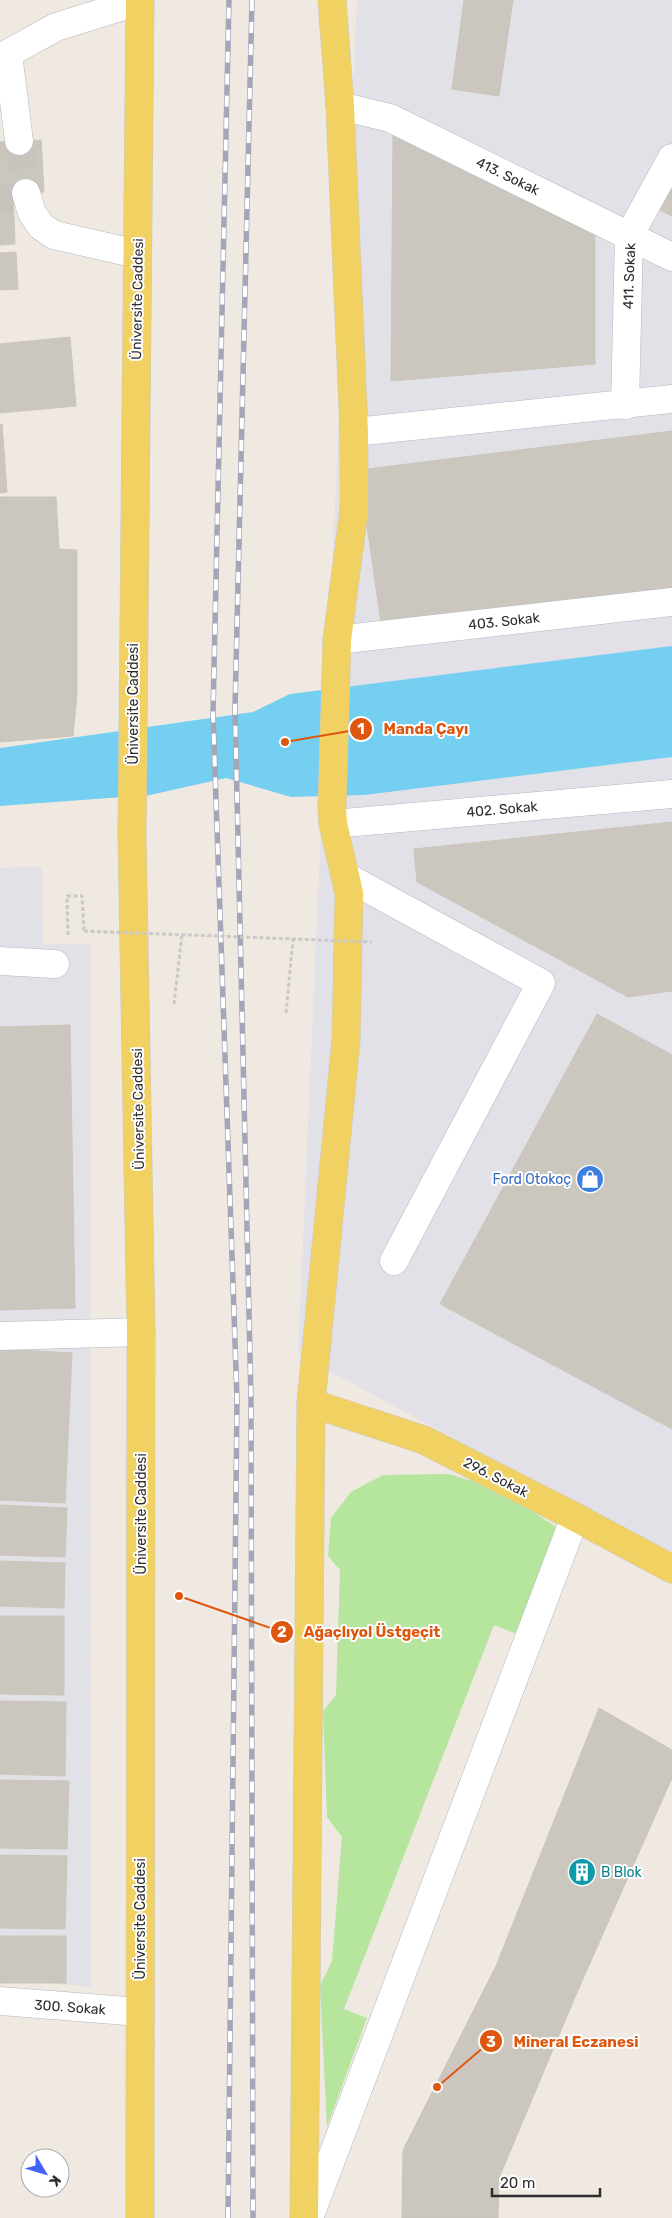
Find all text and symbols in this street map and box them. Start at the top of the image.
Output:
street label: 413. Sokak [473,154,543,199]
street label: Üniversite Caddesi [128,238,147,360]
street label: 411. Sokak [620,242,639,309]
street label: 403. Sokak [467,609,541,634]
street label: Üniversite Caddesi [125,643,142,765]
callout: Manda Çayı [348,714,478,744]
text: 1 [357,720,365,738]
text: Manda Çayı [384,720,468,738]
street label: 402. Sokak [466,798,539,821]
street label: Üniversite Caddesi [129,1048,148,1170]
shop icon: Ford Otokoç [575,1164,605,1194]
place label: Ford Otokoç [492,1171,571,1188]
street label: Üniversite Caddesi [133,1453,150,1575]
street label: 296. Sokak [460,1454,532,1501]
callout: Ağaçlıyol Üstgeçit [269,1617,450,1647]
text: 2 [277,1623,287,1641]
text: Ağaçlıyol Üstgeçit [304,1623,440,1641]
building icon: B Blok [567,1857,597,1887]
street label: Üniversite Caddesi [132,1858,149,1980]
place label: B Blok [601,1864,643,1881]
street label: 300. Sokak [34,1997,107,2019]
callout: Mineral Eczanesi [479,2026,649,2056]
text: 3 [486,2033,496,2051]
text: Mineral Eczanesi [514,2033,638,2051]
north arrow [20,2148,70,2198]
scale bar [492,2166,600,2198]
text: K [45,2172,64,2190]
text: 20 m [500,2174,535,2192]

